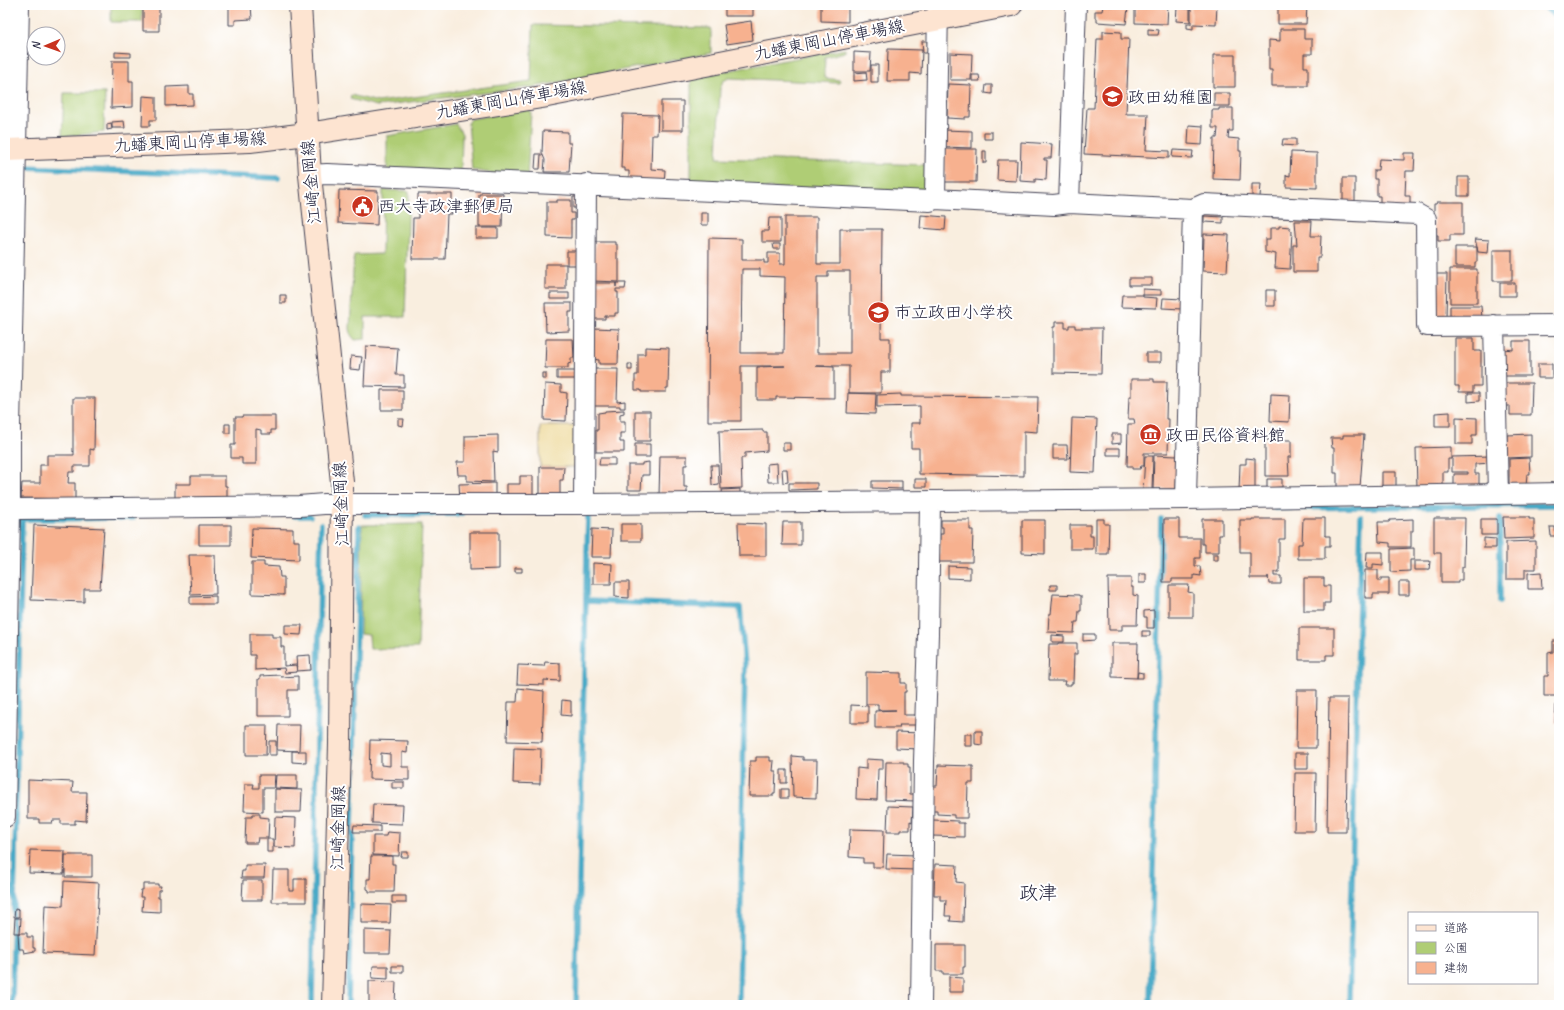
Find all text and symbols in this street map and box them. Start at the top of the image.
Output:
street label: 九蟠東岡山停車場線 [752,15,906,65]
north arrow [26,26,66,66]
text: N [29,41,43,50]
street label: 九蟠東岡山停車場線 [434,76,588,124]
school or university icon: 政田幼稚園 [1100,84,1126,110]
place label: 政田幼稚園 [1128,87,1213,108]
street label: 九蟠東岡山停車場線 [113,128,267,156]
street label: 江崎金岡線 [297,139,325,225]
public building icon: 西大寺政津郵便局 [349,193,375,219]
place label: 西大寺政津郵便局 [378,196,514,217]
school or university icon: 市立政田小学校 [866,299,892,325]
place label: 市立政田小学校 [894,302,1013,323]
museum icon: 政田民俗資料館 [1138,422,1164,448]
place label: 政田民俗資料館 [1166,425,1285,446]
street label: 江崎金岡線 [329,461,353,547]
street label: 江崎金岡線 [327,785,349,871]
district label: 政津 [1019,881,1057,905]
legend [1408,912,1538,984]
text: 道路 [1444,920,1468,936]
text: 公園 [1444,940,1468,956]
text: 建物 [1444,960,1468,976]

